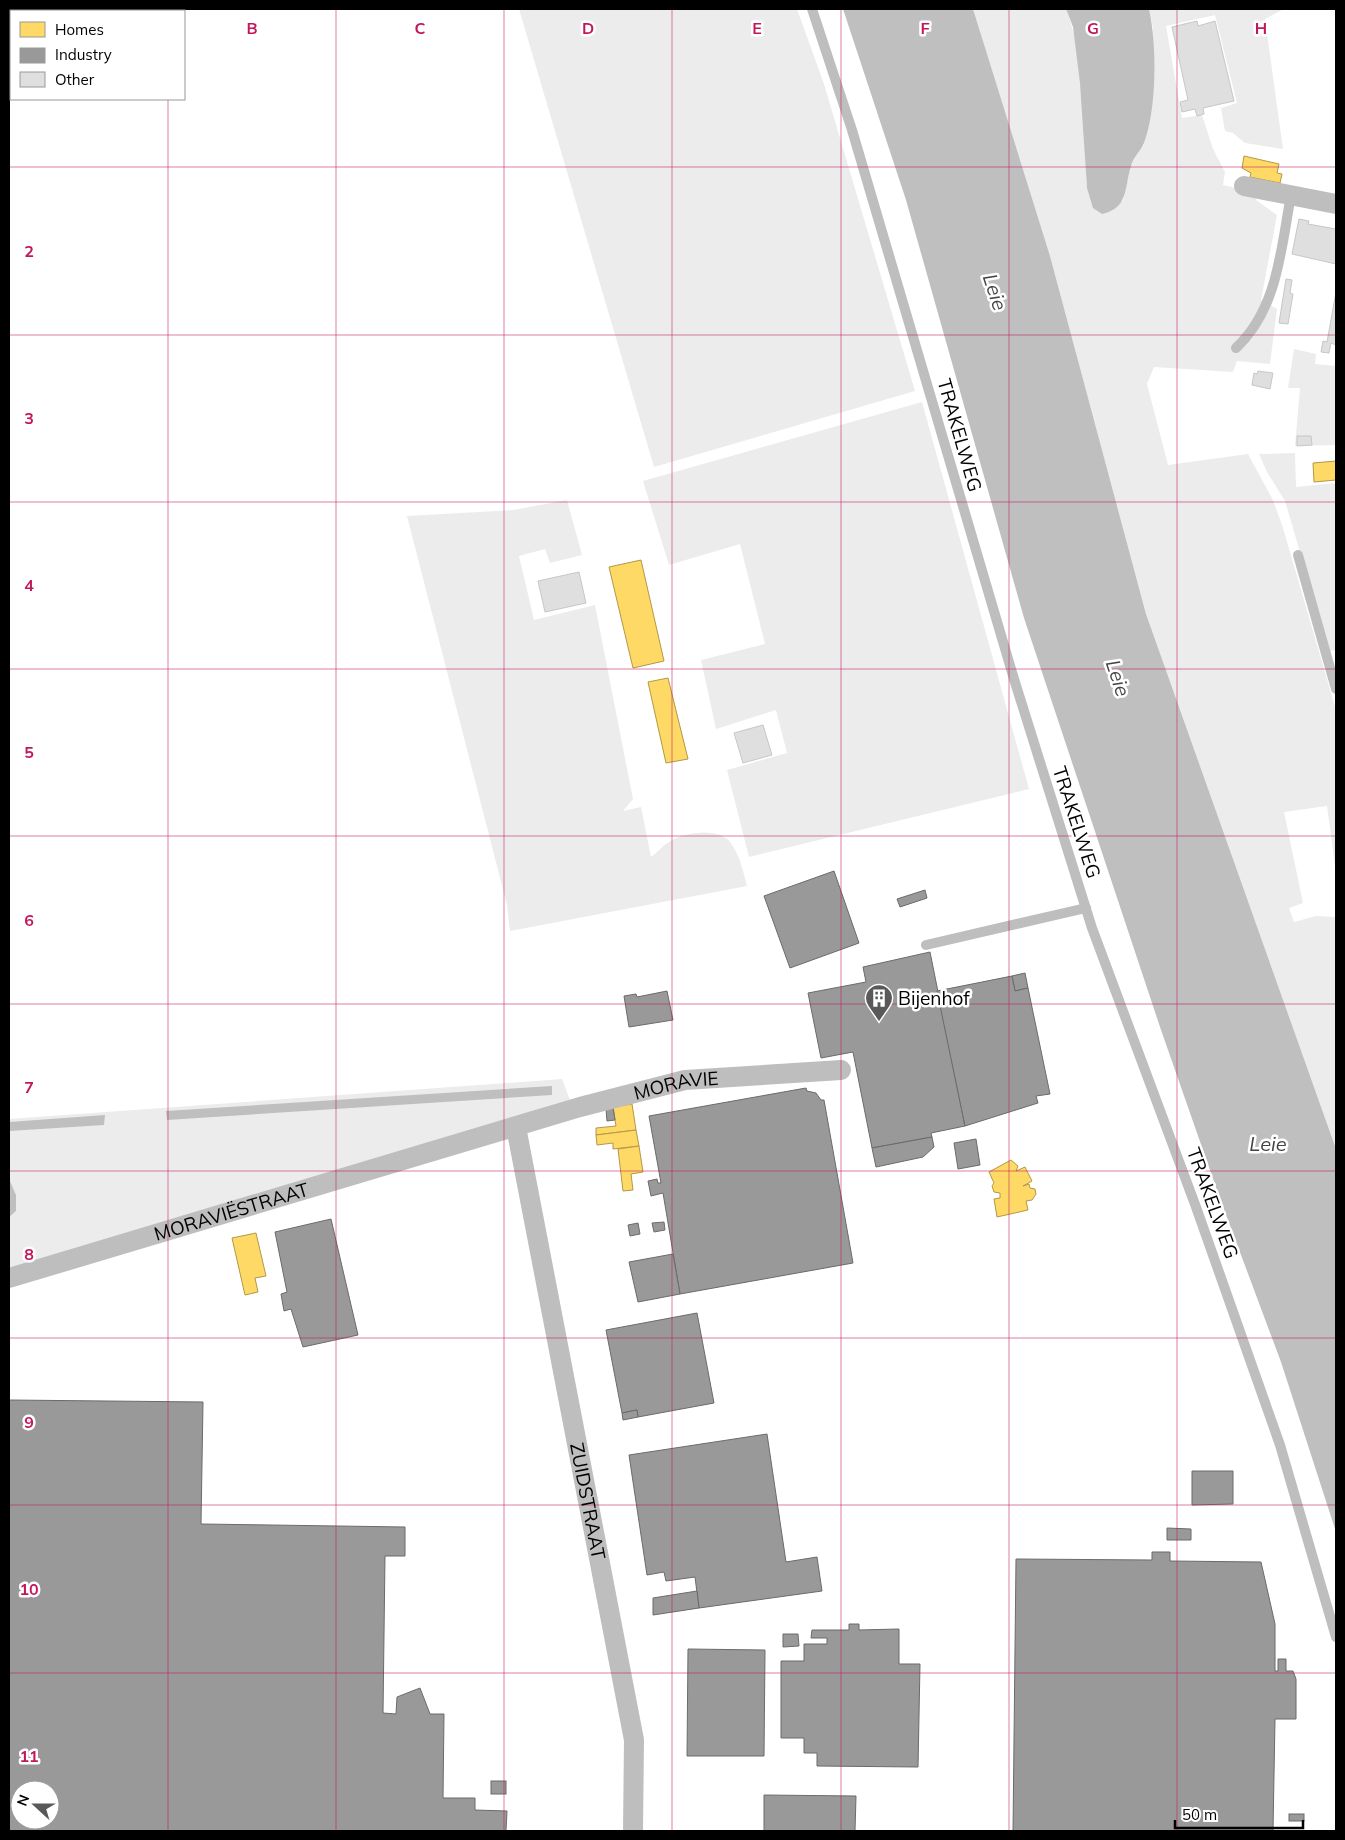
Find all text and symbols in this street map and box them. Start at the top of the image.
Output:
legend [10,10,185,100]
text: B [246,18,258,38]
text: C [415,18,426,38]
text: D [582,18,594,38]
text: E [752,18,762,38]
text: F [920,18,930,38]
text: G [1087,18,1099,38]
text: H [1255,18,1267,38]
text: Homes [55,20,104,39]
text: Industry [55,45,112,64]
text: Other [55,70,95,89]
text: 2 [24,241,34,261]
water label: Leie [978,270,1013,314]
street label: TRAKELWEG [932,376,988,494]
text: 3 [24,408,34,428]
text: 4 [24,575,34,595]
water label: Leie [1101,656,1136,700]
text: 5 [24,742,34,762]
street label: TRAKELWEG [1048,763,1106,881]
text: 6 [24,910,34,930]
building icon: Bijenhof [864,983,894,1022]
place label: Bijenhof [898,986,970,1010]
street label: MORAVIE [631,1066,719,1105]
text: 7 [24,1077,34,1097]
water label: Leie [1249,1131,1287,1156]
street label: TRAKELWEG [1182,1144,1244,1262]
street label: MORAVIËSTRAAT [151,1177,312,1246]
text: 8 [24,1244,34,1264]
text: 9 [24,1412,34,1432]
street label: ZUIDSTRAAT [565,1441,611,1562]
text: 10 [19,1579,39,1599]
text: 11 [19,1746,39,1766]
north arrow [10,1780,60,1830]
text: N [13,1792,33,1809]
scale bar [1175,1798,1302,1830]
text: 50 m [1182,1805,1217,1824]

